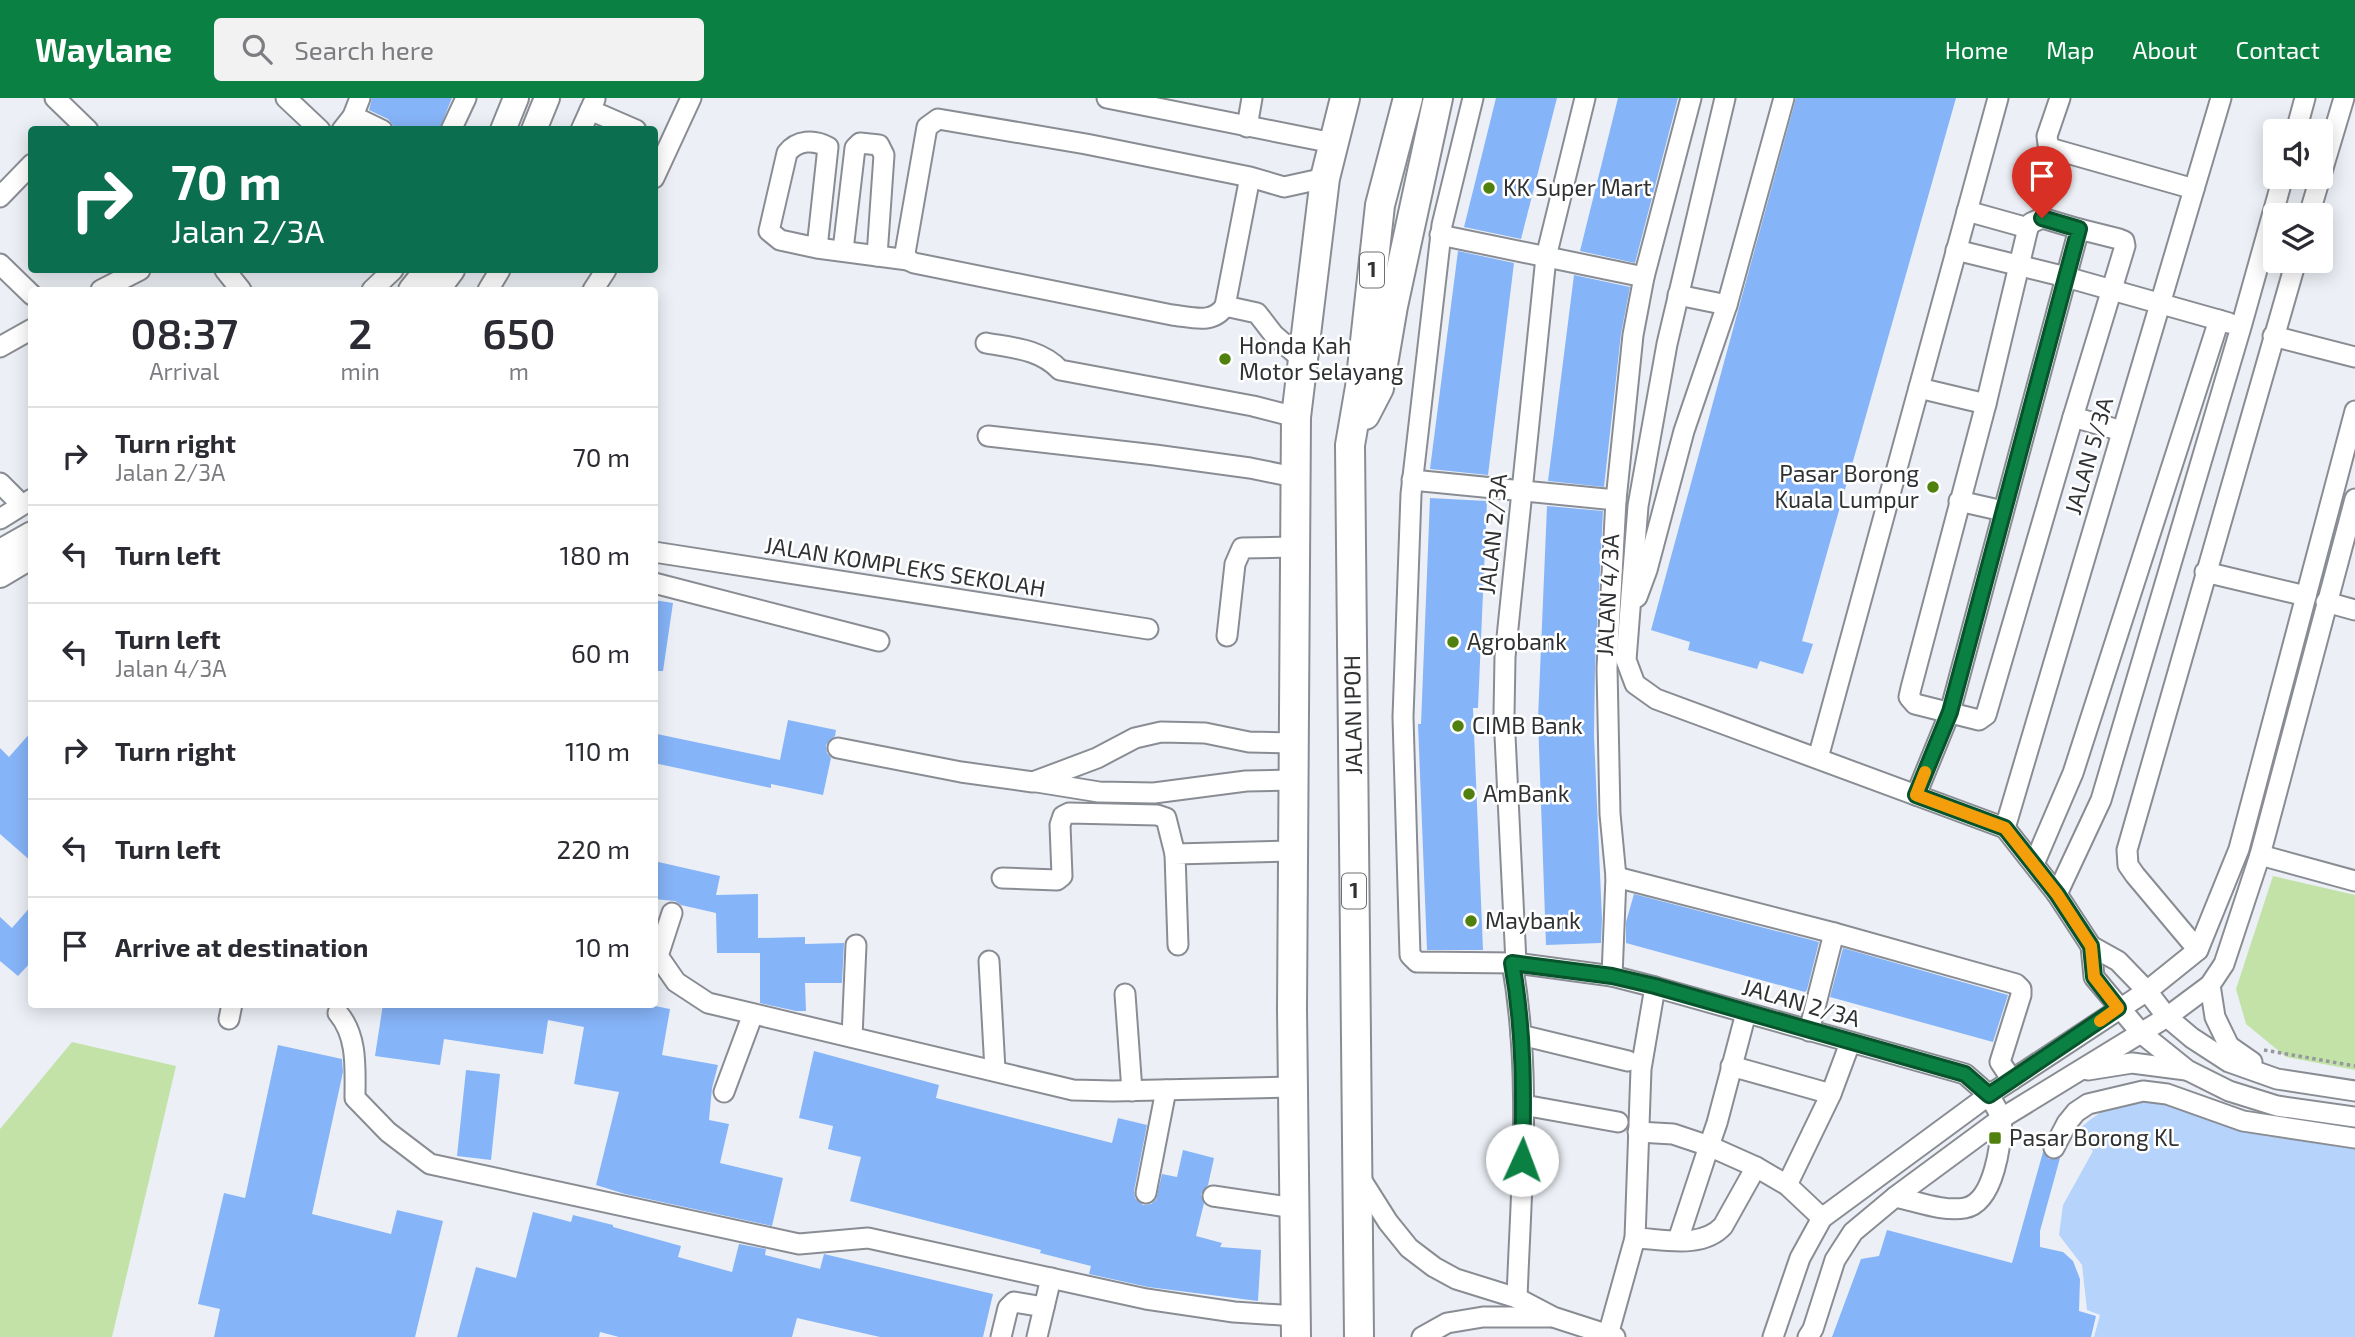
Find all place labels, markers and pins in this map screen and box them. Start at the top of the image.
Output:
pin [2012,146,2072,218]
place label: KK Super Mart [1503,173,1652,201]
marker: KK Super Mart [1481,180,1497,196]
place label: Honda Kah Motor Selayang [1239,331,1404,385]
marker: Honda Kah Motor Selayang [1217,351,1233,367]
place label: Pasar Borong Kuala Lumpur [1774,459,1919,513]
marker: Pasar Borong Kuala Lumpur [1925,479,1941,495]
place label: Agrobank [1467,627,1567,655]
marker: Agrobank [1445,634,1461,650]
place label: CIMB Bank [1472,711,1583,739]
marker: CIMB Bank [1450,718,1466,734]
place label: AmBank [1483,779,1570,807]
marker: AmBank [1461,786,1477,802]
place label: Maybank [1485,906,1581,934]
marker: Maybank [1463,913,1479,929]
place label: Pasar Borong KL [2009,1123,2180,1151]
marker: Pasar Borong KL [1987,1130,2003,1146]

